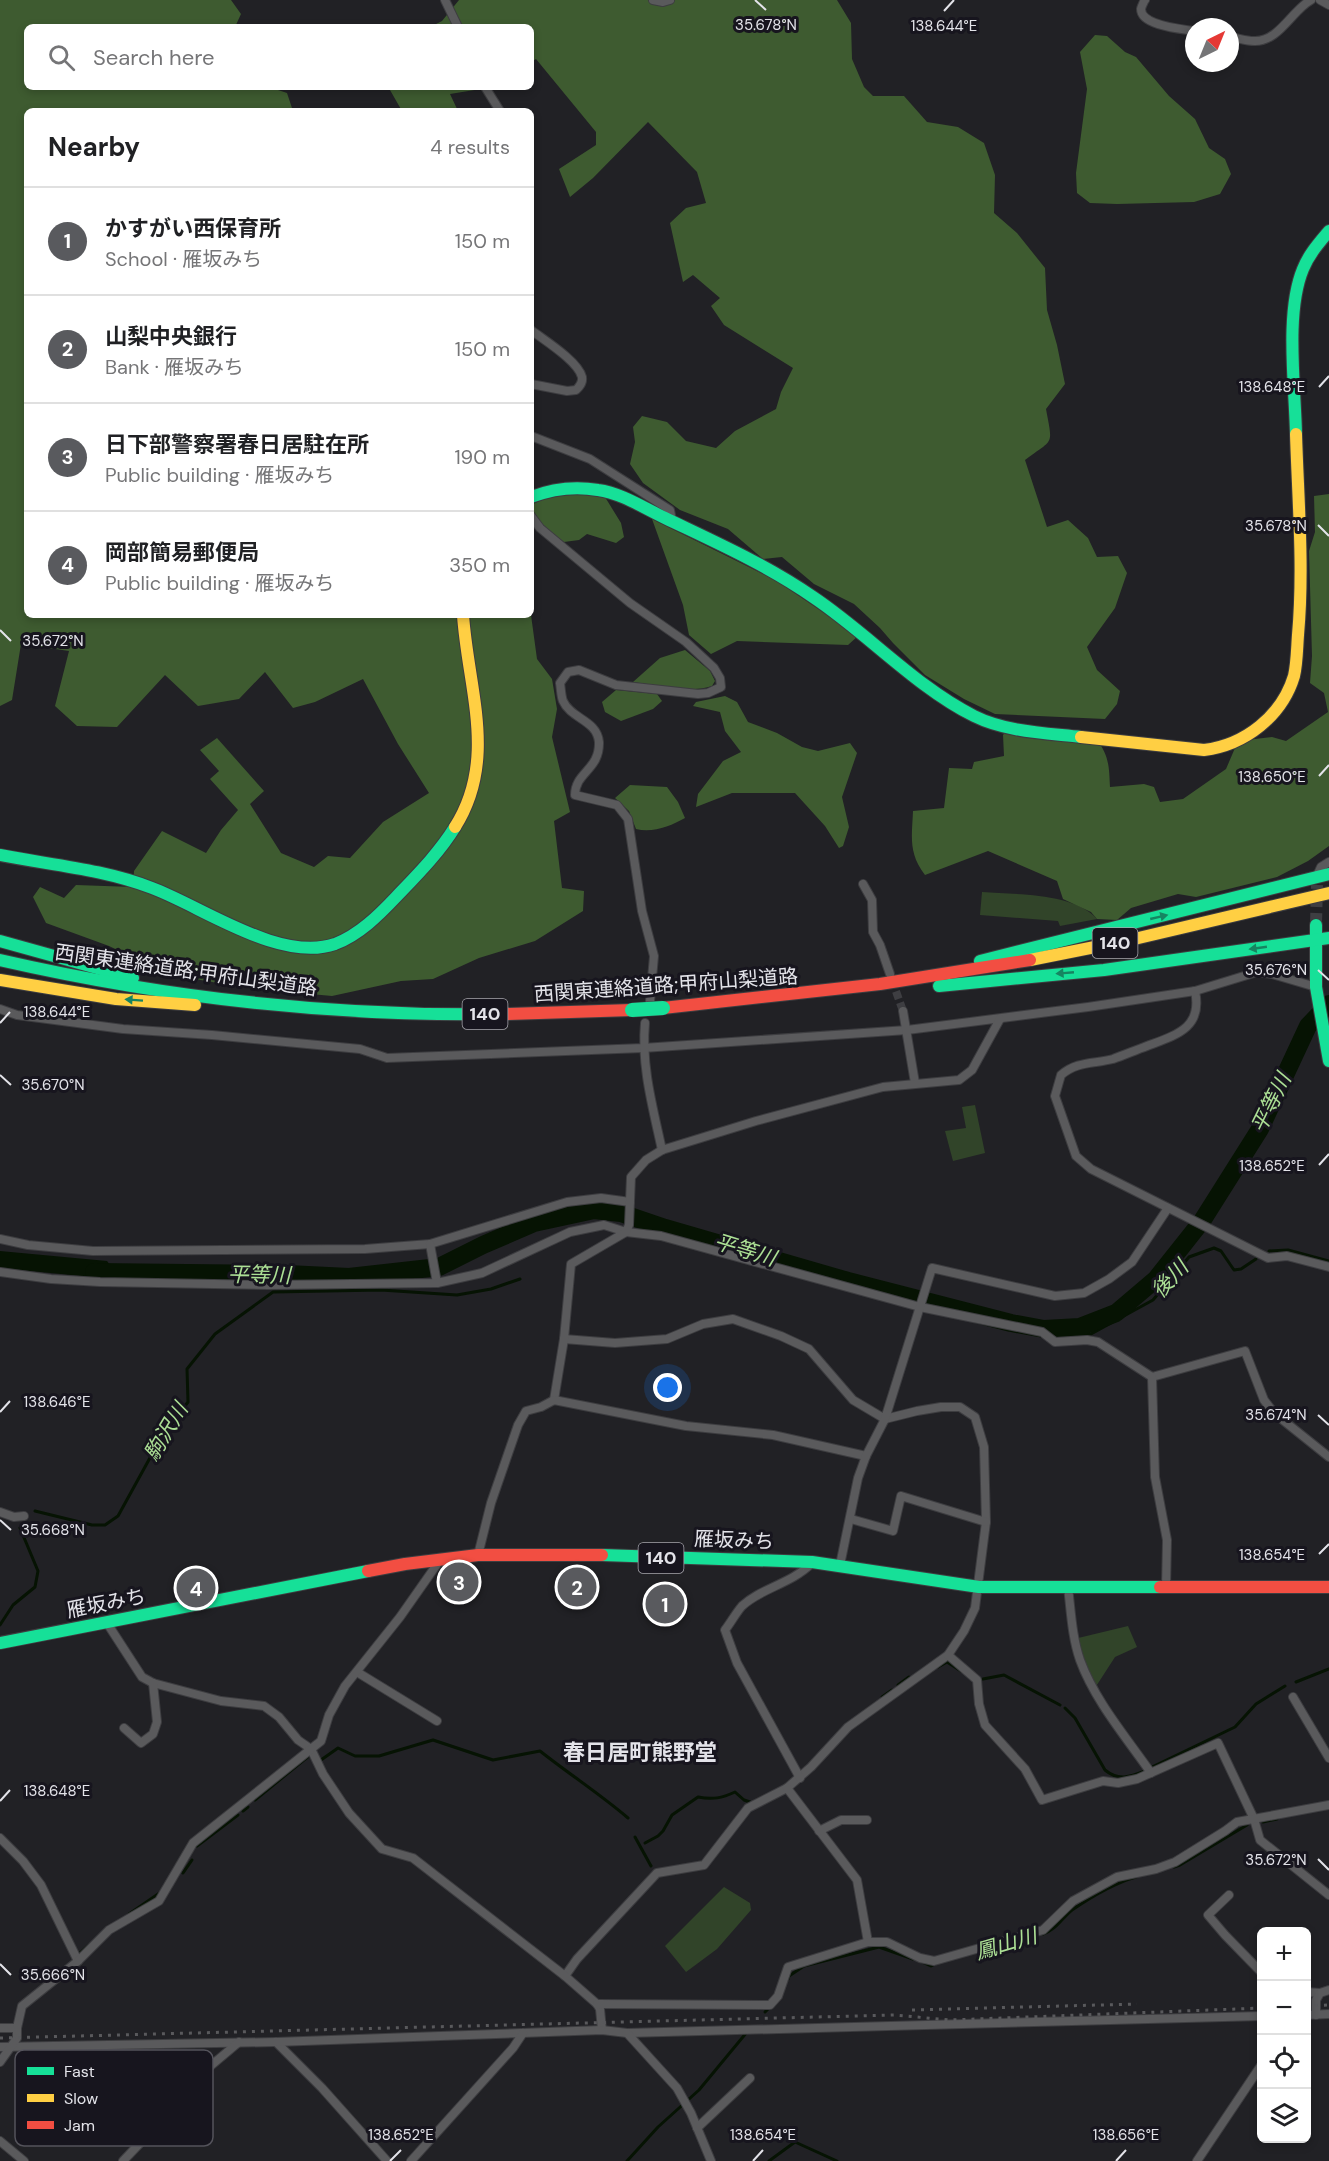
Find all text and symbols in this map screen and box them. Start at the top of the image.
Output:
text: 35.678°N [735,15,797,35]
text: 138.644°E [911,16,977,36]
north arrow [1185,18,1239,72]
search box [24,24,534,90]
icon: search [45,41,78,74]
text: Search here [93,43,214,72]
text: Nearby [48,130,140,164]
text: 4 results [430,134,510,160]
text: かすがい西保育所 [105,214,281,243]
text: 1 [64,228,71,254]
text: 150 m [455,228,510,254]
text: School · 雁坂みち [105,246,262,272]
text: 山梨中央銀行 [105,322,237,351]
text: 2 [62,336,73,362]
text: 150 m [455,336,510,362]
text: Bank · 雁坂みち [105,354,244,380]
text: 138.648°E [1239,377,1305,397]
text: 日下部警察署春日居駐在所 [105,430,369,459]
text: 3 [61,444,74,470]
text: 190 m [454,444,510,470]
text: Public building · 雁坂みち [105,462,334,488]
text: 35.678°N [1245,516,1307,536]
text: 岡部簡易郵便局 [105,538,259,567]
text: 4 [61,552,74,578]
text: 350 m [449,552,510,578]
text: Public building · 雁坂みち [105,570,334,596]
text: 35.672°N [22,631,84,651]
text: 138.650°E [1238,767,1306,787]
one-way arrow [1150,911,1169,921]
road number: 140 [1092,928,1138,958]
street label: 西関東連絡道路;甲府山梨道路 [53,939,319,1001]
one-way arrow [1248,943,1267,952]
text: 35.676°N [1245,960,1307,980]
street label: 西関東連絡道路;甲府山梨道路 [533,963,799,1007]
one-way arrow [1055,968,1074,978]
one-way arrow [124,995,143,1005]
road number: 140 [462,999,508,1029]
text: 138.644°E [24,1002,90,1022]
water label: 平等川 [1245,1067,1298,1137]
text: 35.670°N [21,1075,85,1095]
text: 138.652°E [1239,1156,1305,1176]
water label: 平等川 [711,1227,781,1273]
water label: 後川 [1145,1253,1196,1304]
water label: 平等川 [227,1260,293,1290]
your location [653,1373,682,1402]
text: 138.646°E [24,1392,90,1412]
water label: 駒沢川 [138,1396,195,1466]
text: 35.674°N [1245,1405,1307,1425]
text: 35.668°N [21,1520,85,1540]
street label: 雁坂みち [694,1526,774,1554]
road number: 140 [638,1543,684,1573]
text: 138.654°E [1239,1545,1305,1565]
pin: 3 [440,1560,478,1604]
pin: 2 [558,1564,596,1610]
pin: 4 [176,1566,216,1610]
pin: 1 [646,1582,684,1626]
street label: 雁坂みち [64,1583,148,1623]
district label: 春日居町熊野堂 [563,1738,717,1767]
text: 138.648°E [24,1781,90,1801]
text: 35.672°N [1245,1850,1307,1870]
water label: 鳳山川 [972,1921,1042,1966]
map controls [1257,1927,1311,2143]
button: + [1257,1927,1311,1981]
text: 35.666°N [21,1965,85,1985]
button: − [1257,1981,1311,2035]
button: locate [1257,2035,1311,2089]
legend [15,2050,213,2146]
text: Fast [64,2061,95,2082]
text: Slow [64,2088,98,2109]
button: layers [1257,2089,1311,2143]
text: Jam [64,2115,95,2136]
text: 138.652°E [368,2125,434,2145]
text: 138.654°E [730,2125,796,2145]
text: 138.656°E [1093,2125,1159,2145]

